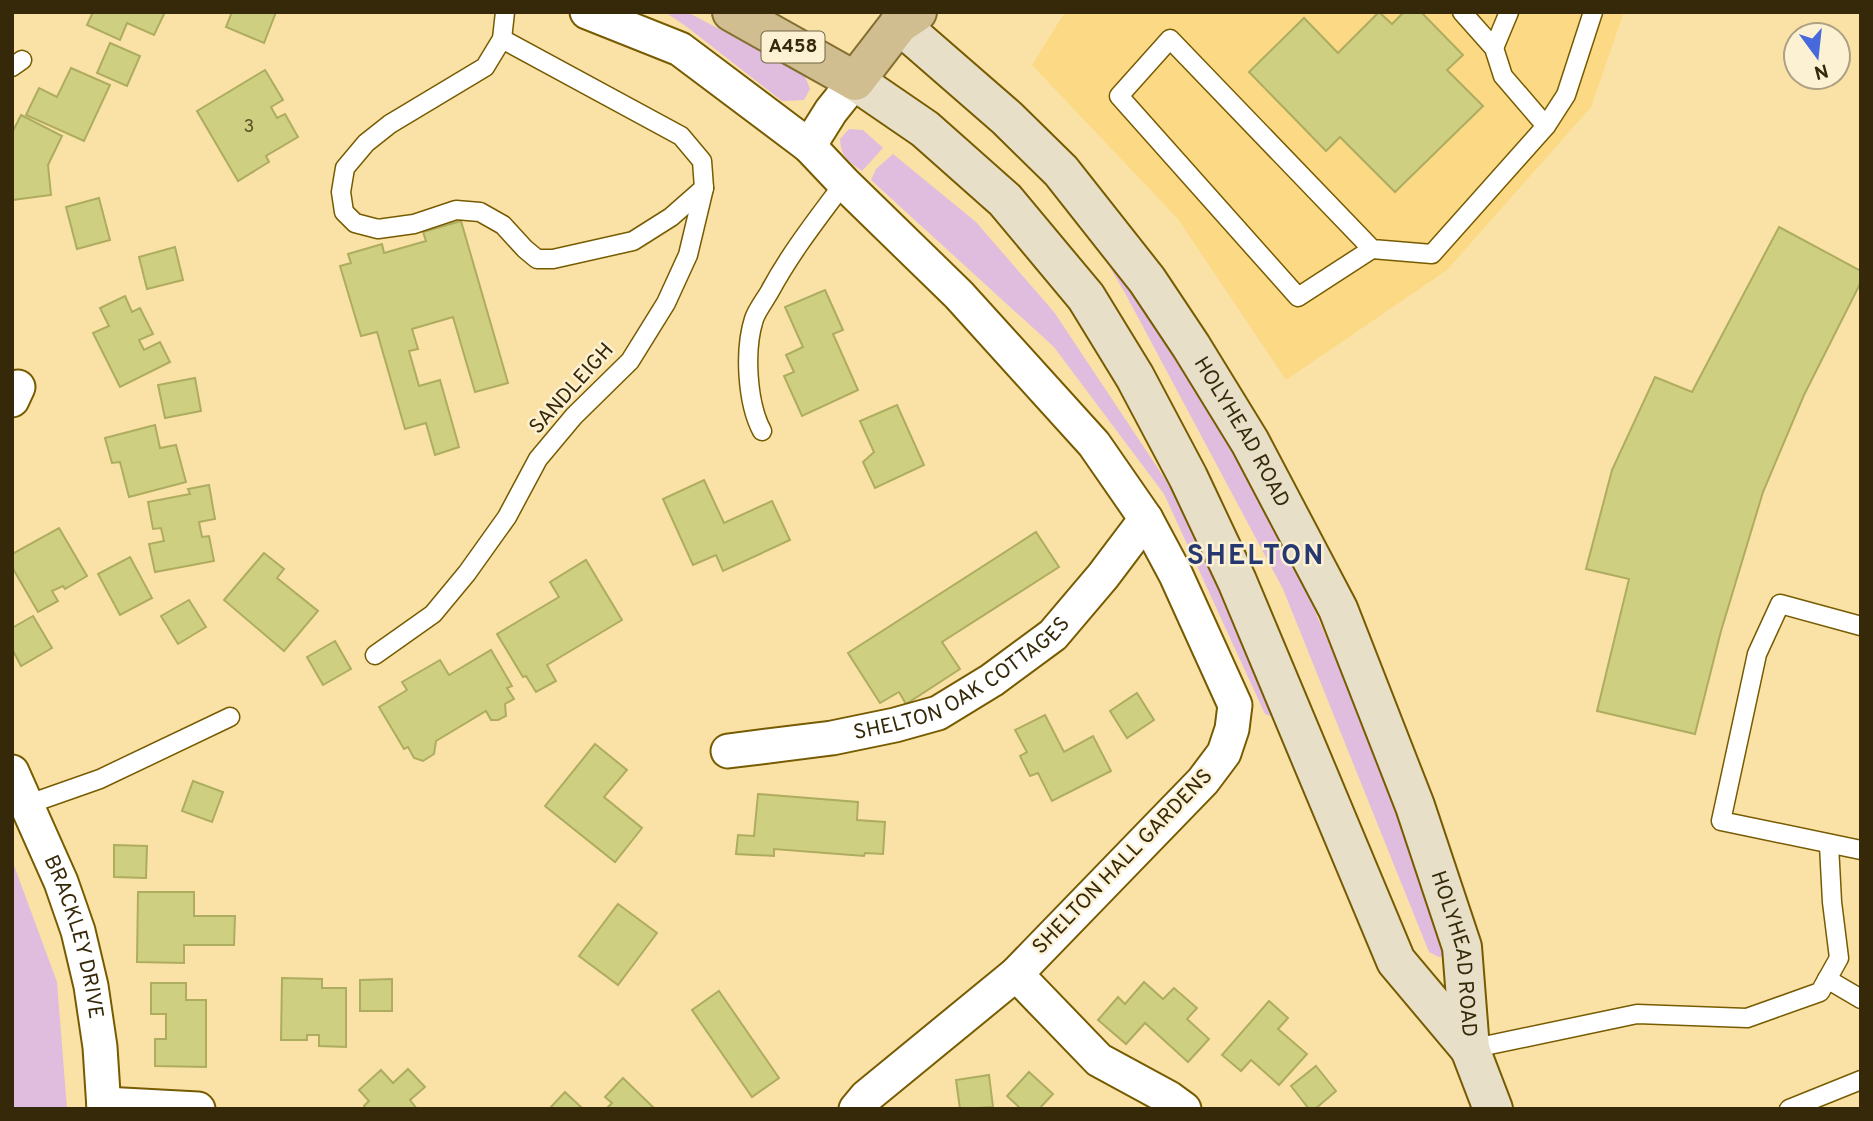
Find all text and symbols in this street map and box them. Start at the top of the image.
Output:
north arrow [1782,21,1852,91]
road number: A458 [762,32,824,62]
text: N [1811,57,1831,84]
house number: 3 [244,116,254,139]
street label: SANDLEIGH [524,338,620,440]
street label: HOLYHEAD ROAD [1187,352,1296,512]
district label: SHELTON [1187,539,1325,575]
street label: SHELTON OAK COTTAGES [851,611,1076,747]
street label: SHELTON HALL GARDENS [1027,763,1219,961]
street label: BRACKLEY DRIVE [37,851,109,1020]
street label: HOLYHEAD ROAD [1424,867,1483,1038]

